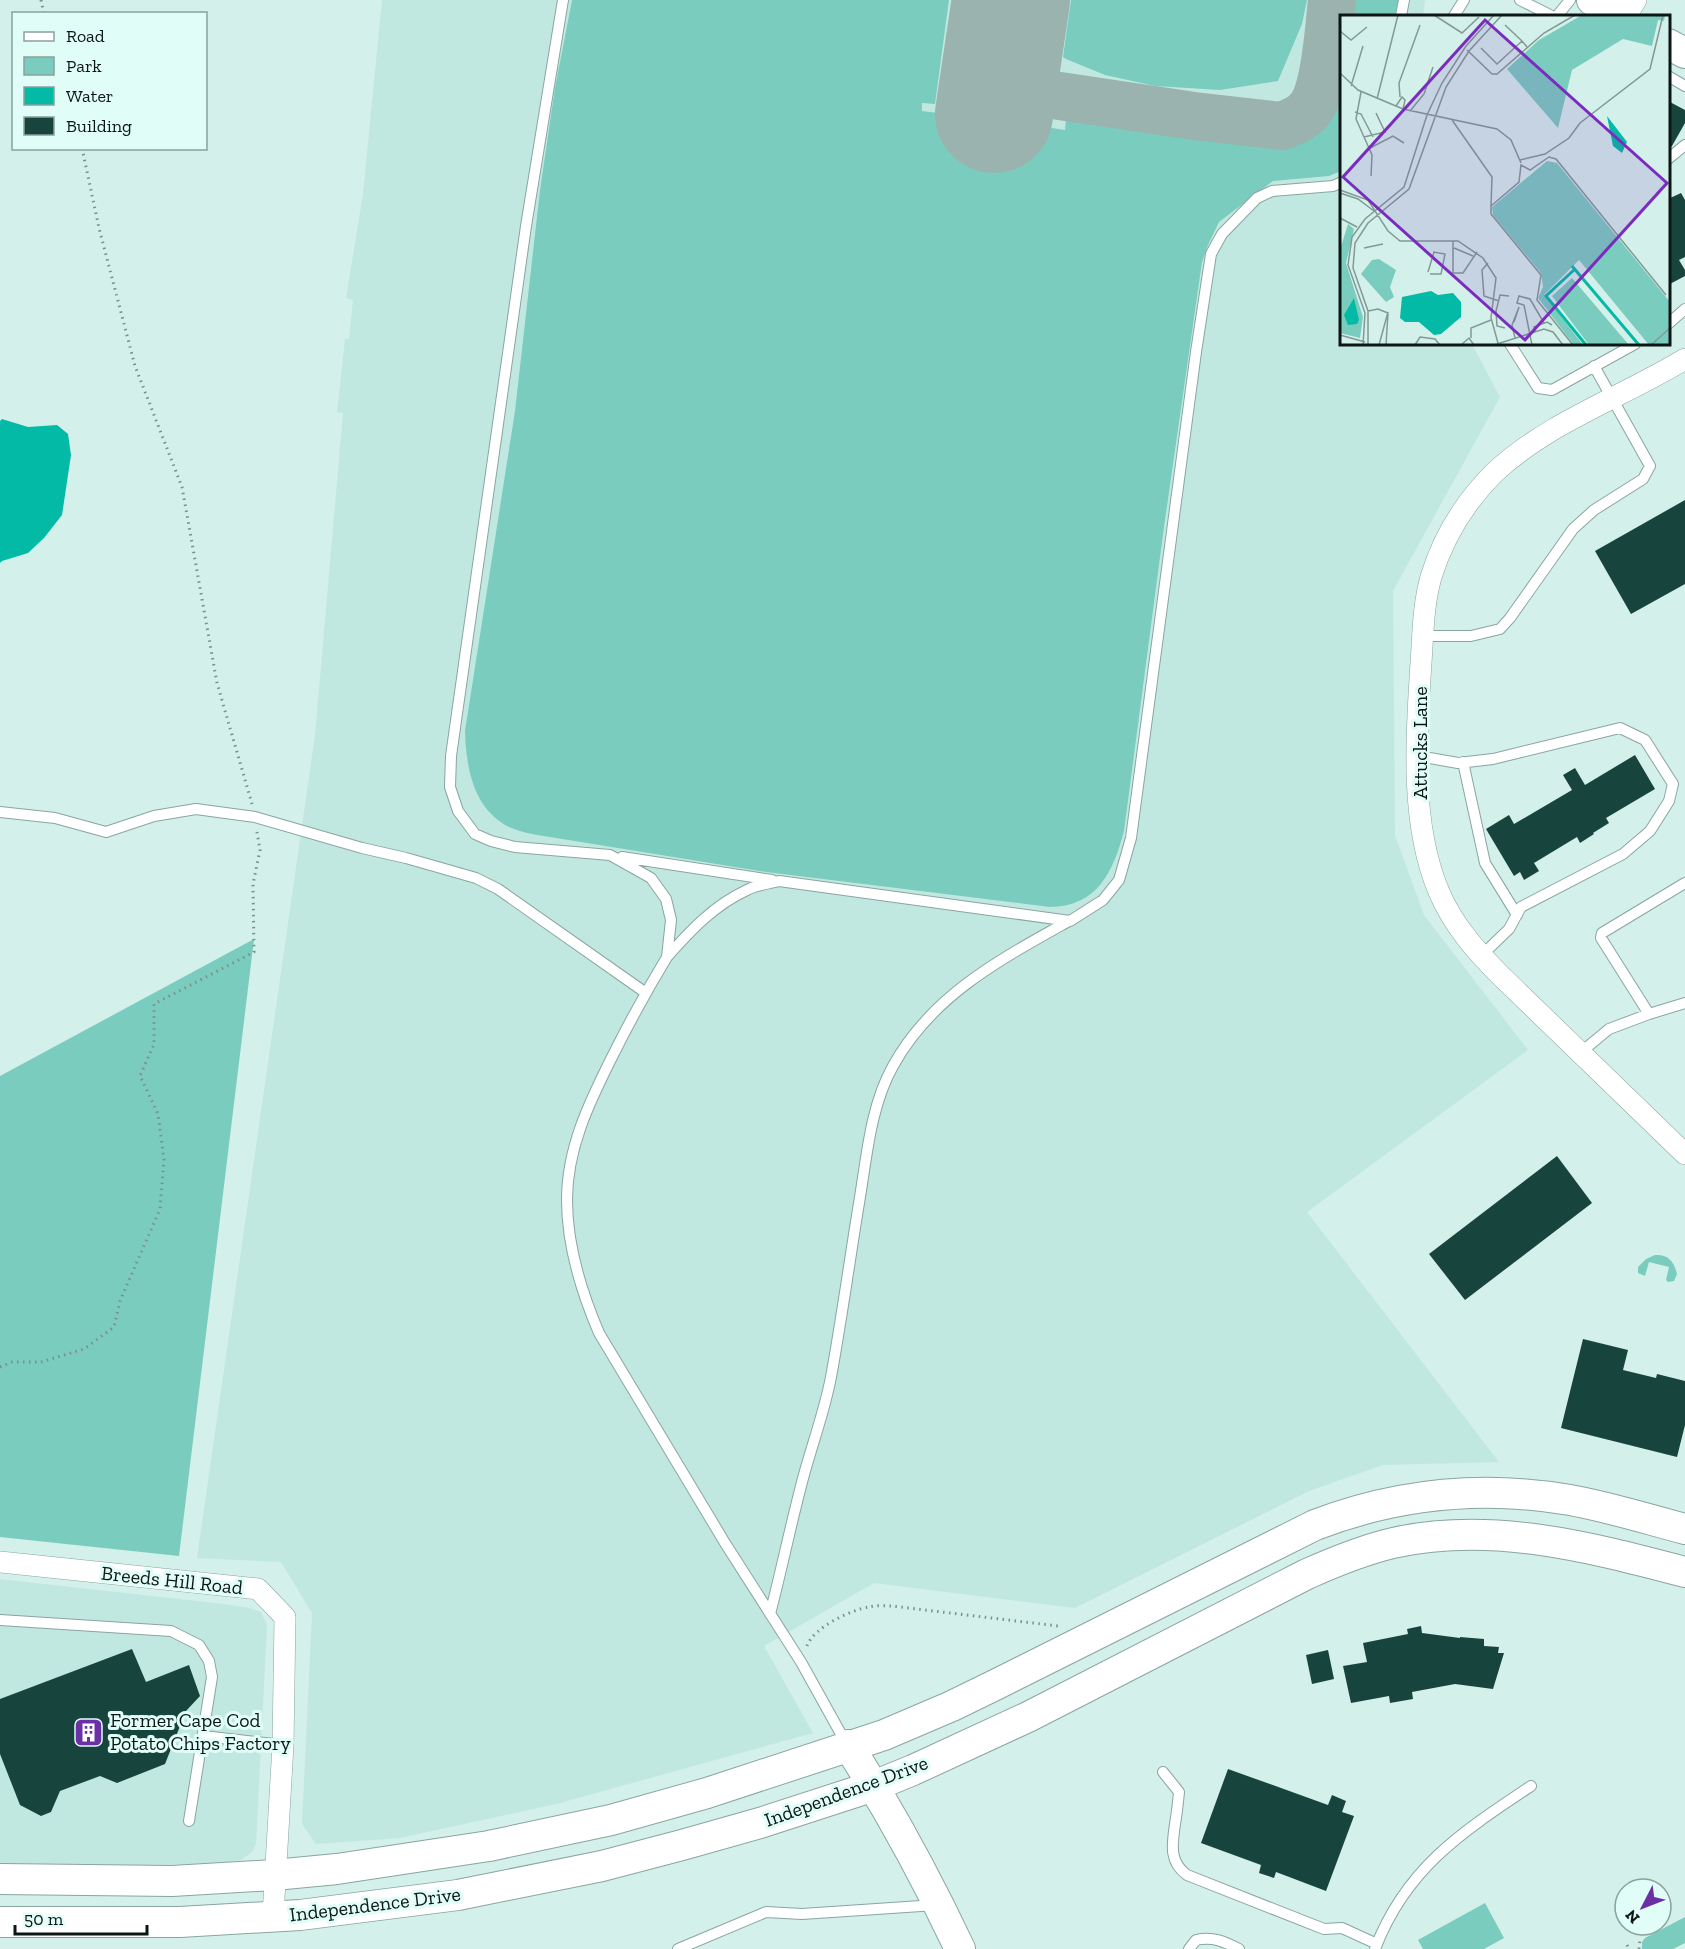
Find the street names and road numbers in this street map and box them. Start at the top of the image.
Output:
street label: Attucks Lane [1408,686,1432,800]
street label: Breeds Hill Road [100,1561,244,1599]
street label: Independence Drive [761,1750,931,1832]
street label: Independence Drive [288,1882,462,1926]

